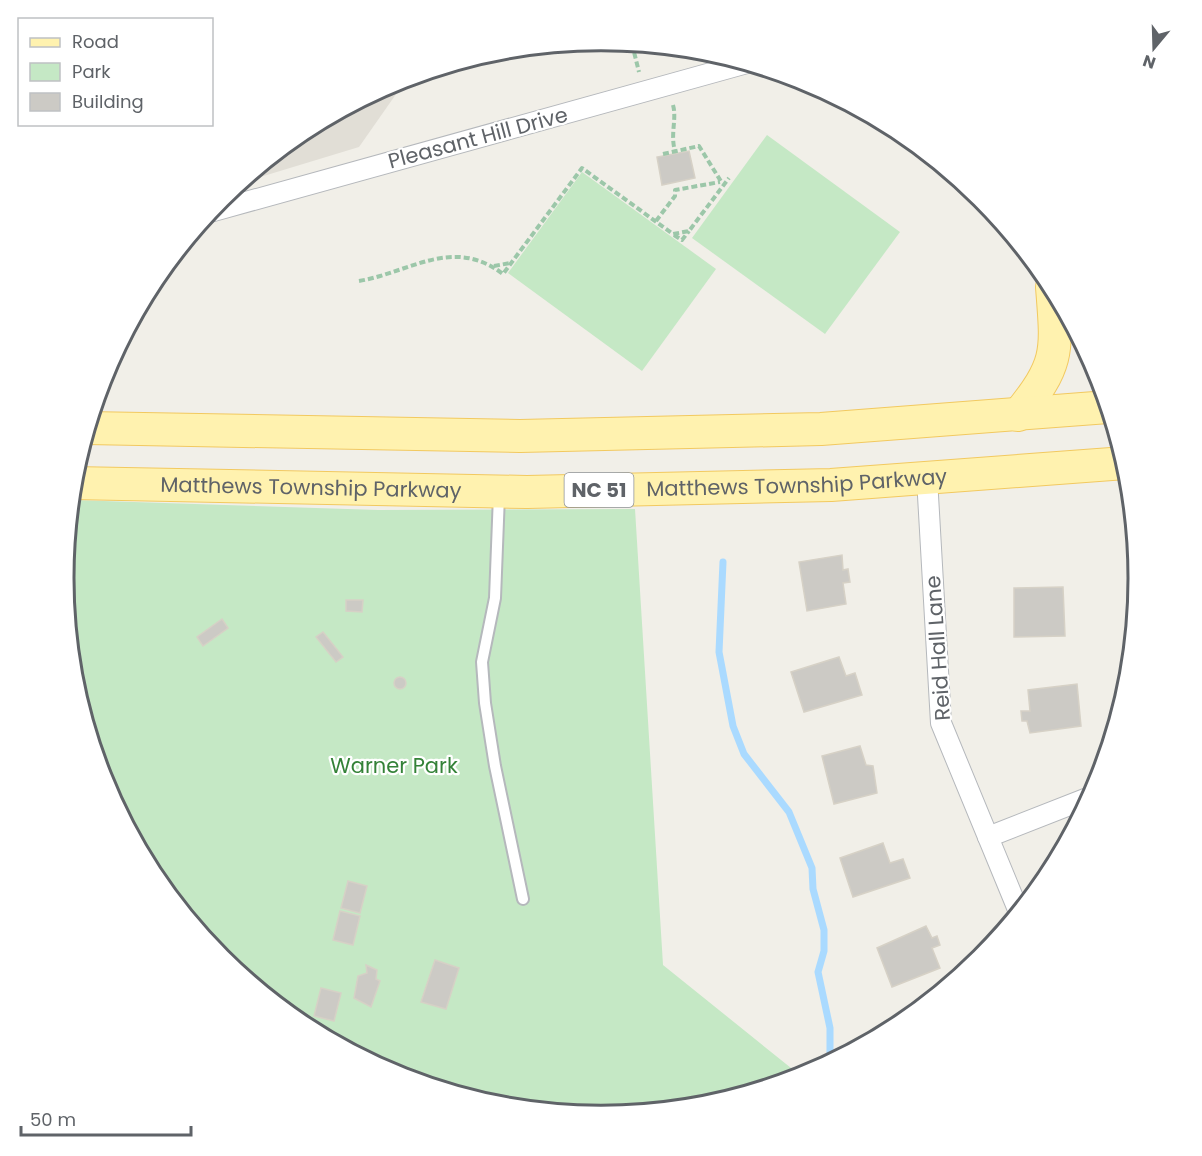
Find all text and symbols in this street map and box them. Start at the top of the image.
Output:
legend [18,18,213,126]
north arrow [1124,18,1184,78]
text: Road [72,29,119,54]
text: N [1140,49,1159,75]
text: Park [72,59,111,84]
text: Building [72,89,144,114]
street label: Pleasant Hill Drive [385,100,571,175]
street label: Matthews Township Parkway [646,461,948,503]
street label: Matthews Township Parkway [160,470,462,505]
road number: NC 51 [564,473,634,507]
street label: Reid Hall Lane [918,575,957,721]
park label: Warner Park [330,751,458,780]
scale bar [21,1099,190,1137]
text: 50 m [30,1107,76,1132]

